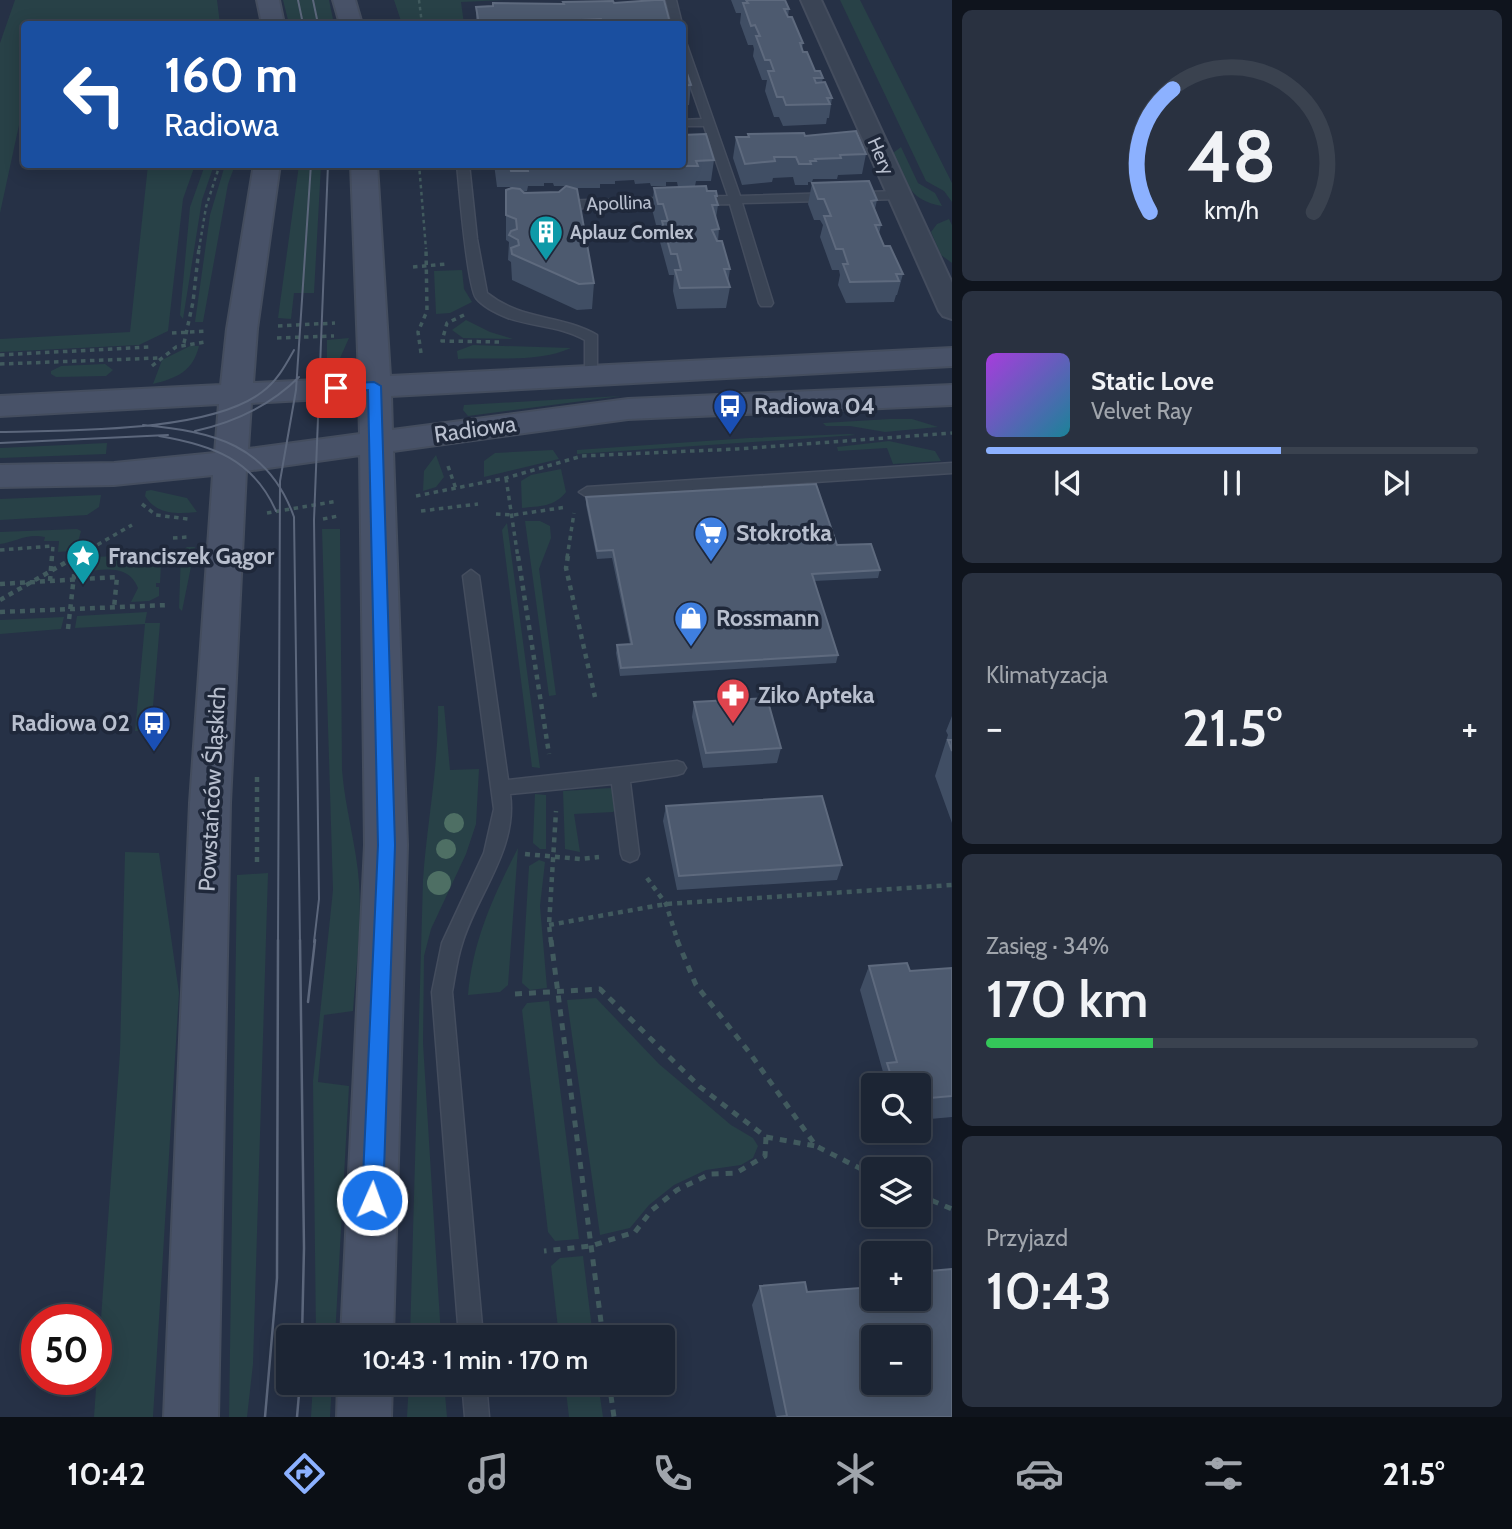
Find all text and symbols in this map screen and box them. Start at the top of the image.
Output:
text: 160 m [164,45,298,104]
icon: left [49,49,140,140]
text: Radiowa [164,105,279,144]
text: 48 [1187,112,1277,200]
street label: Hery [863,134,899,179]
street label: Apollina [586,190,652,216]
text: km/h [1205,195,1259,225]
building icon: Aplauz Comlex [527,213,565,262]
place label: Aplauz Comlex [570,221,694,244]
pin [306,358,366,418]
text: Static Love [1091,365,1214,397]
icon: arrive [317,369,355,407]
bus stop icon: Radiowa 04 [711,387,749,436]
place label: Radiowa 04 [754,392,875,420]
text: Velvet Ray [1091,397,1192,425]
street label: Radiowa [432,409,518,449]
icon: previous [1049,464,1087,502]
icon: pause [1213,464,1251,502]
icon: next [1377,464,1415,502]
supermarket icon: Stokrotka [692,514,730,563]
place label: Stokrotka [736,519,833,547]
place icon: Franciszek Gągor [64,537,102,586]
place label: Franciszek Gągor [108,542,275,570]
shop icon: Rossmann [672,599,710,648]
place label: Rossmann [716,604,819,632]
text: Klimatyzacja [986,661,1108,689]
pharmacy icon: Ziko Apteka [714,676,752,725]
place label: Ziko Apteka [758,681,875,709]
street label: Powstańców Śląskich [193,686,231,892]
text: 21.5° [1182,696,1282,759]
bus stop icon: Radiowa 02 [135,704,173,753]
text: − [986,704,1003,751]
text: + [1461,704,1478,751]
place label: Radiowa 02 [11,709,130,737]
text: Zasięg · 34% [986,932,1109,960]
text: 170 km [986,967,1148,1030]
map controls [861,1073,931,1395]
button: search [861,1073,931,1143]
button: layers [861,1157,931,1227]
position arrow [335,1163,409,1237]
text: Przyjazd [986,1224,1068,1252]
button: + [861,1241,931,1311]
text: 10:43 [986,1259,1112,1322]
speed limit sign: 50 [21,1304,112,1395]
button: − [861,1325,931,1395]
text: 10:43 · 1 min · 170 m [363,1344,588,1376]
icon: directions [280,1449,329,1498]
icon: music [464,1449,513,1498]
icon: phone [648,1449,697,1498]
icon: climate [831,1449,880,1498]
icon: car [1015,1449,1064,1498]
icon: filters [1199,1449,1248,1498]
text: 10:42 [67,1454,146,1493]
text: 21.5° [1382,1454,1445,1493]

